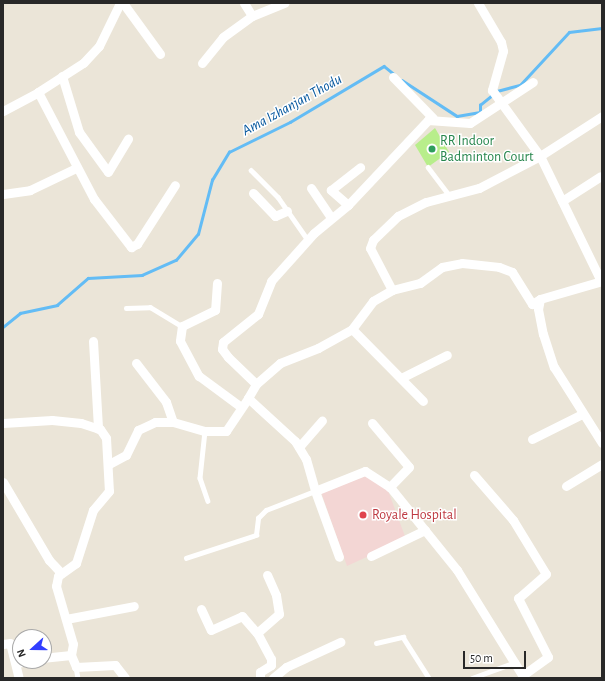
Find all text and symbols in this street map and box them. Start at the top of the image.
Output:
water label: Ama Izhanjan Thodu [239,70,345,140]
place label: RR Indoor Badminton Court [440,133,533,166]
marker: RR Indoor Badminton Court [427,144,437,154]
place label: Royale Hospital [372,507,457,523]
marker: Royale Hospital [357,509,369,521]
north arrow [12,629,52,669]
scale bar [465,643,528,669]
text: N [15,648,28,659]
text: 50 m [470,652,493,664]

